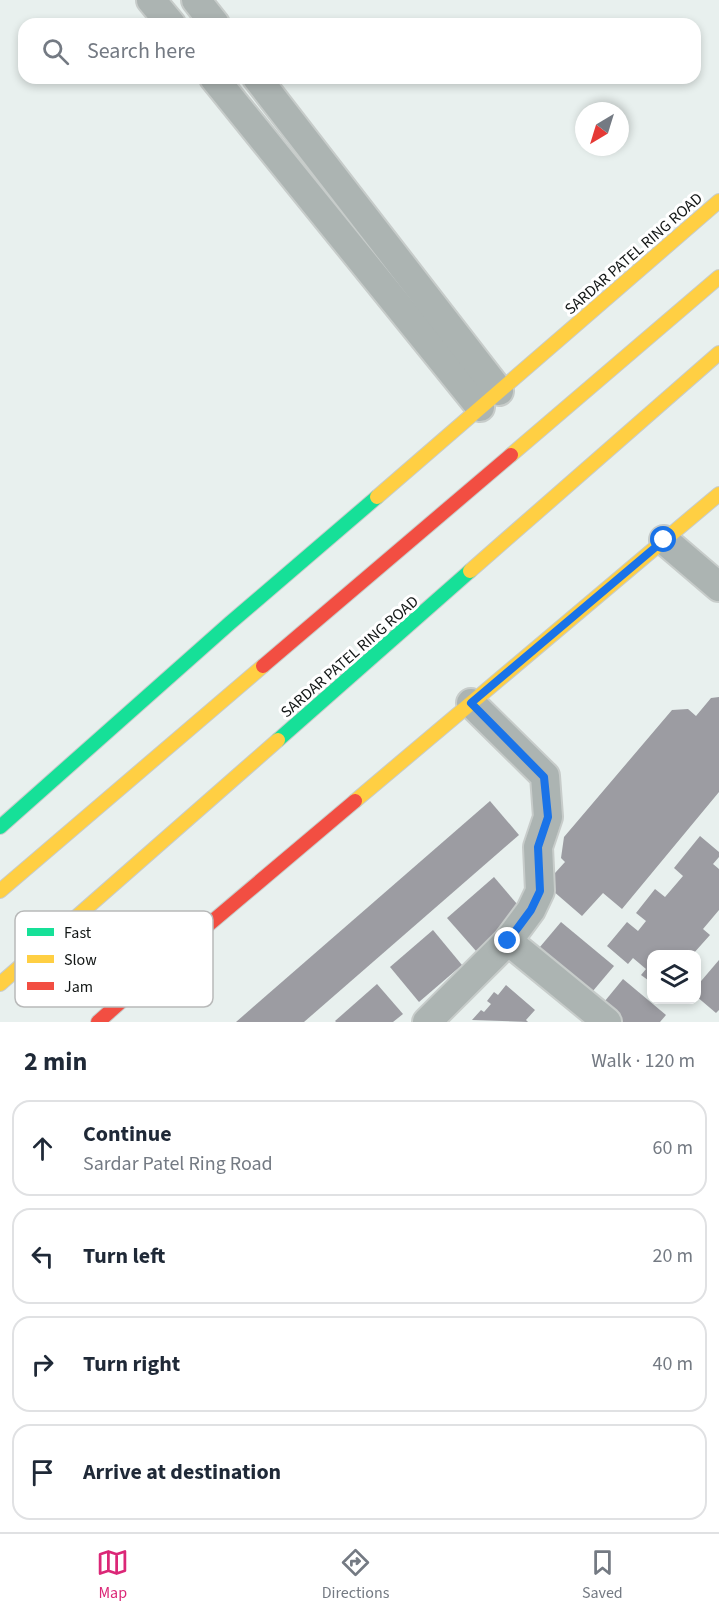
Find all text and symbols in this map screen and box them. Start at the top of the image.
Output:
search box [18,18,701,84]
icon: search [39,35,72,68]
text: Search here [87,35,195,67]
north arrow [575,102,629,156]
street label: SARDAR PATEL RING ROAD [560,188,707,320]
route start [650,526,676,552]
street label: SARDAR PATEL RING ROAD [276,591,423,723]
legend [15,911,213,1007]
text: Fast [64,922,92,944]
route end [494,927,520,953]
text: Slow [64,949,97,971]
map controls [647,950,701,1004]
button: layers [647,950,701,1004]
text: Jam [64,976,93,998]
text: 2 min [24,1043,87,1080]
text: Walk · 120 m [591,1047,695,1075]
text: Continue [83,1118,172,1150]
icon: ahead [26,1132,59,1165]
text: 60 m [653,1134,693,1162]
text: Sardar Patel Ring Road [83,1150,273,1178]
icon: left [26,1240,59,1273]
text: Turn left [83,1240,165,1272]
text: 20 m [653,1242,693,1270]
icon: right [26,1348,59,1381]
text: Turn right [83,1348,180,1380]
text: 40 m [653,1350,693,1378]
icon: arrive [26,1456,59,1489]
text: Arrive at destination [83,1456,281,1488]
tab: Map [96,1546,129,1604]
tab: Directions [322,1546,389,1604]
tab: Saved [582,1546,623,1604]

